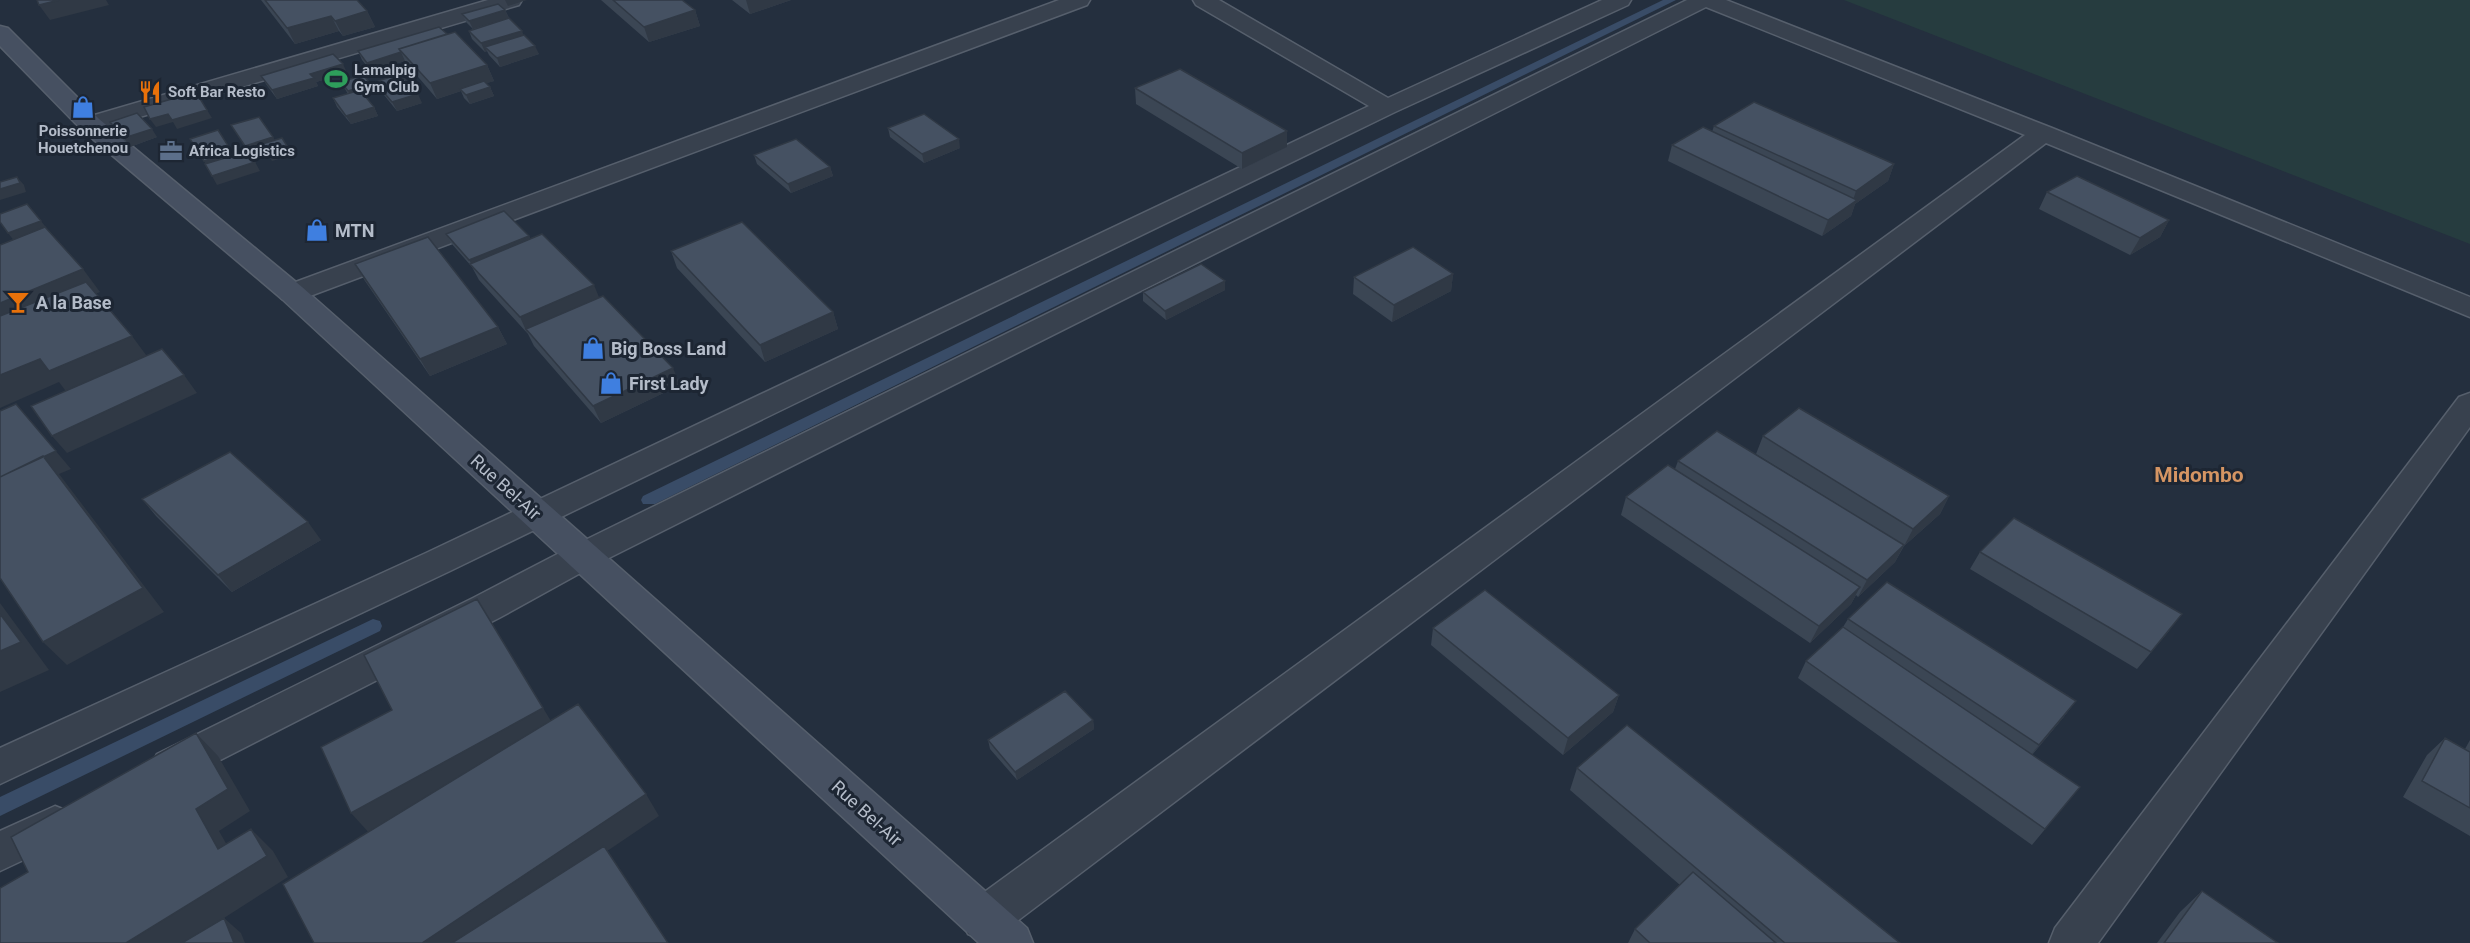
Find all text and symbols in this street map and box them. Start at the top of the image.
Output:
place label: Lamalpig Gym Club [354,61,419,96]
sports icon: Lamalpig Gym Club [323,66,349,92]
restaurant icon: Soft Bar Resto [137,79,163,105]
place label: Soft Bar Resto [168,83,265,101]
shop icon: Poissonnerie Houetchenou [70,94,96,120]
place label: Poissonnerie Houetchenou [38,122,128,157]
office icon: Africa Logistics [158,138,184,164]
place label: Africa Logistics [189,142,295,160]
shop icon: MTN [304,217,330,243]
place label: MTN [335,220,374,241]
bar icon: A la Base [5,289,31,315]
place label: A la Base [36,292,112,313]
shop icon: Big Boss Land [580,335,606,361]
place label: Big Boss Land [611,338,726,359]
shop icon: First Lady [598,370,624,396]
place label: First Lady [629,373,710,394]
street label: Rue Bel-Air [467,450,545,524]
district label: Midombo [2154,463,2244,487]
street label: Rue Bel-Air [828,776,906,850]

